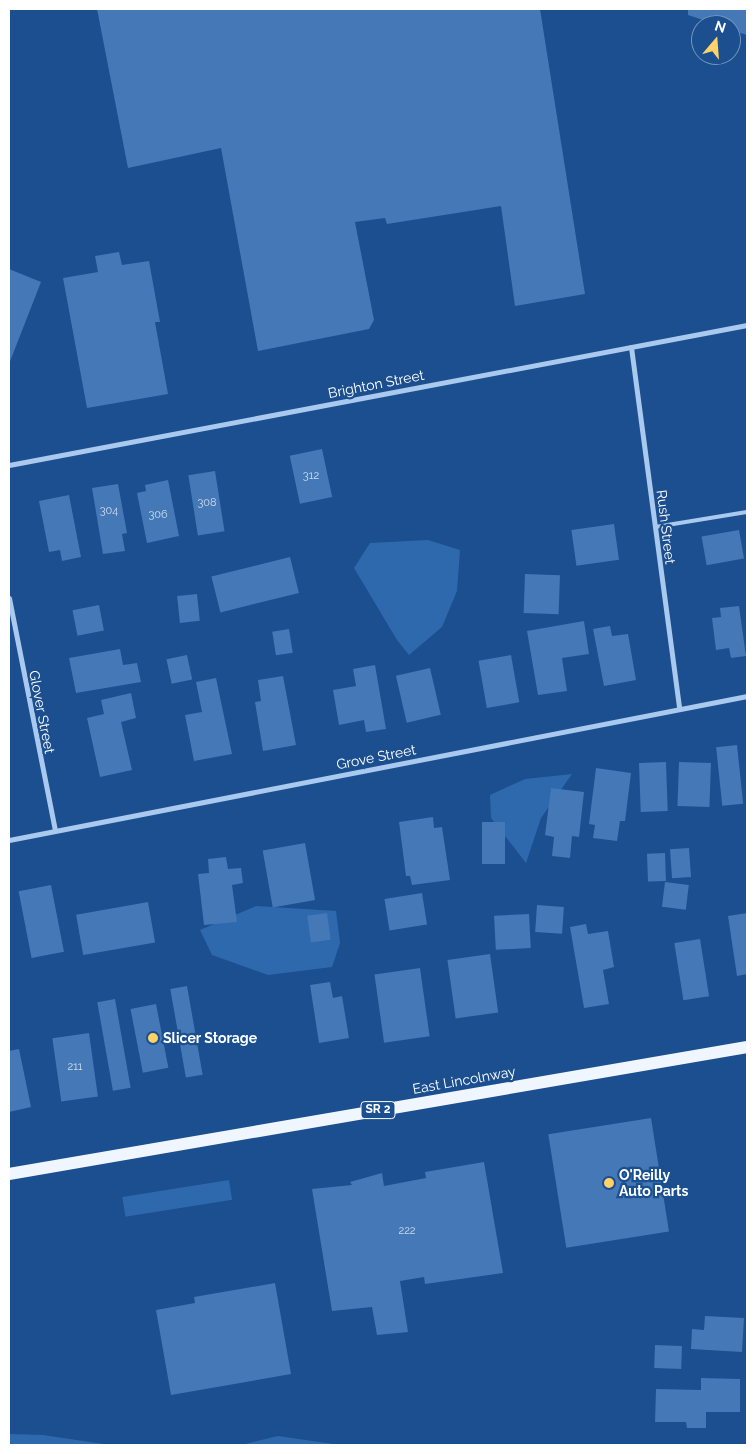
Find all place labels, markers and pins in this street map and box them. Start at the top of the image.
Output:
place label: Slicer Storage [163,1030,257,1046]
marker: Slicer Storage [147,1032,159,1044]
place label: O'Reilly Auto Parts [619,1167,688,1200]
marker: O'Reilly Auto Parts [603,1177,615,1189]

